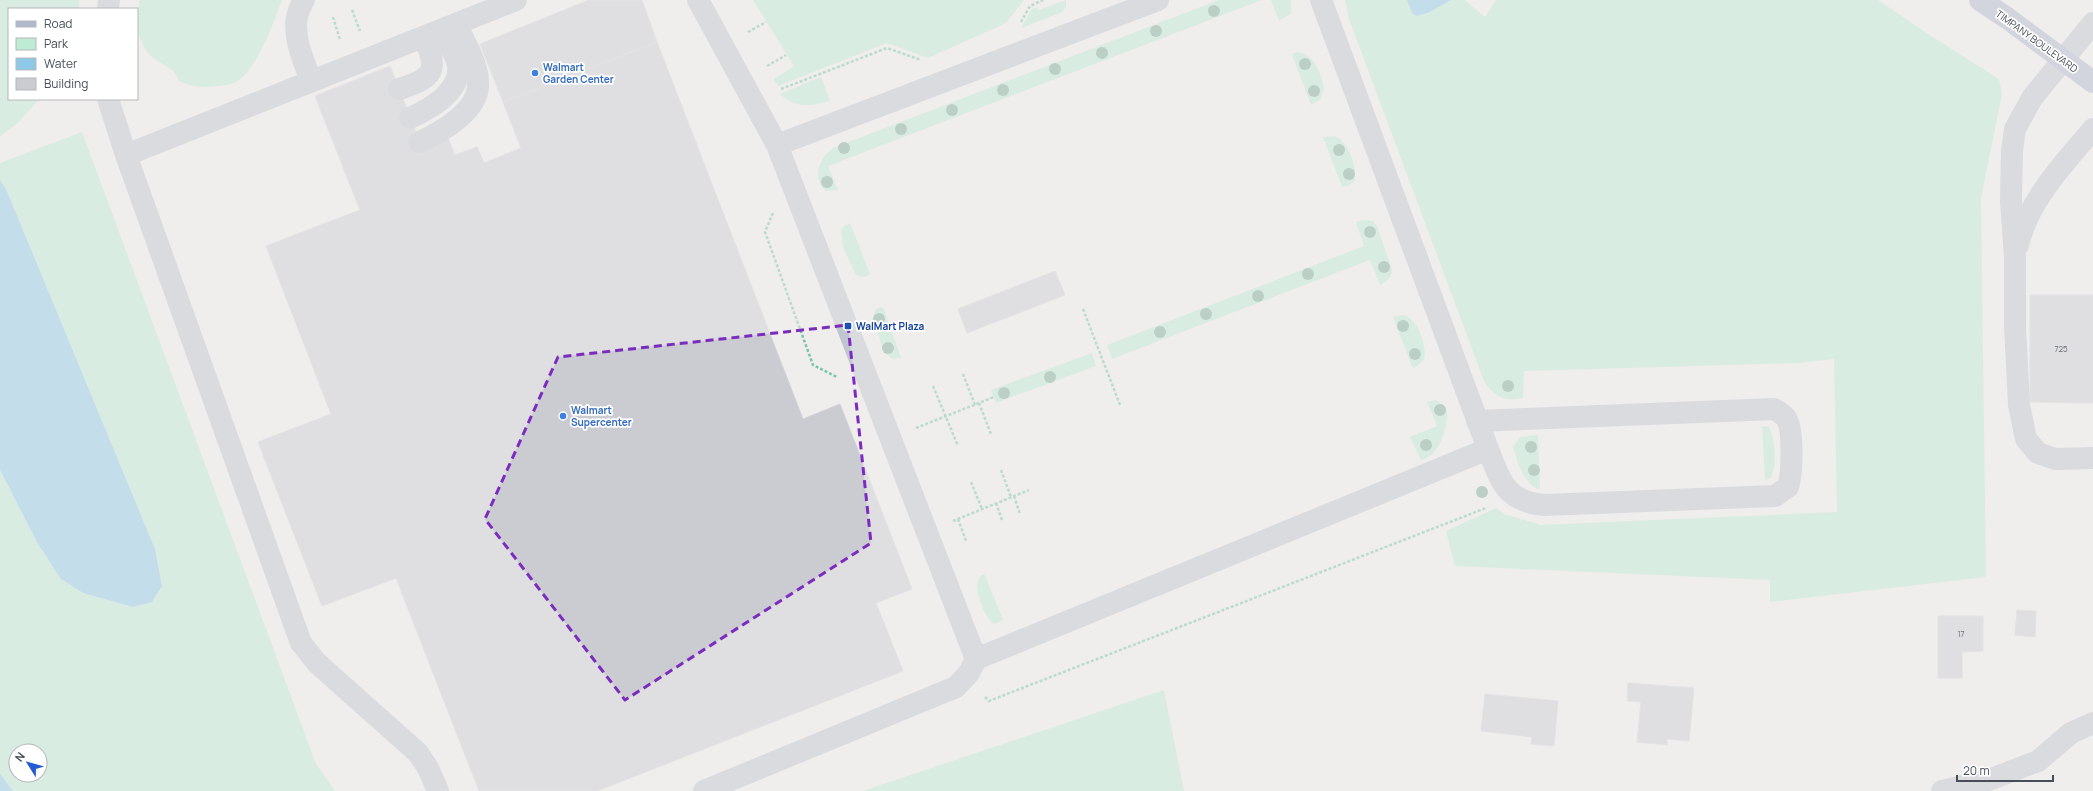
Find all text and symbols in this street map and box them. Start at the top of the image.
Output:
street label: TIMPANY BOULEVARD [1993,6,2081,76]
legend [8,8,138,100]
text: Road [44,15,72,32]
text: Park [44,35,69,52]
text: Water [44,55,78,72]
place label: Walmart Garden Center [543,60,614,86]
marker: Walmart Garden Center [530,68,540,78]
text: Building [44,75,88,92]
place label: WalMart Plaza [856,319,924,333]
marker: WalMart Plaza [843,321,853,331]
house number: 725 [2054,343,2068,354]
place label: Walmart Supercenter [571,403,632,429]
marker: Walmart Supercenter [558,411,568,421]
house number: 17 [1957,628,1965,639]
north arrow [8,743,48,783]
text: N [11,749,28,764]
scale bar [1957,757,2053,783]
text: 20 m [1963,762,1990,779]

